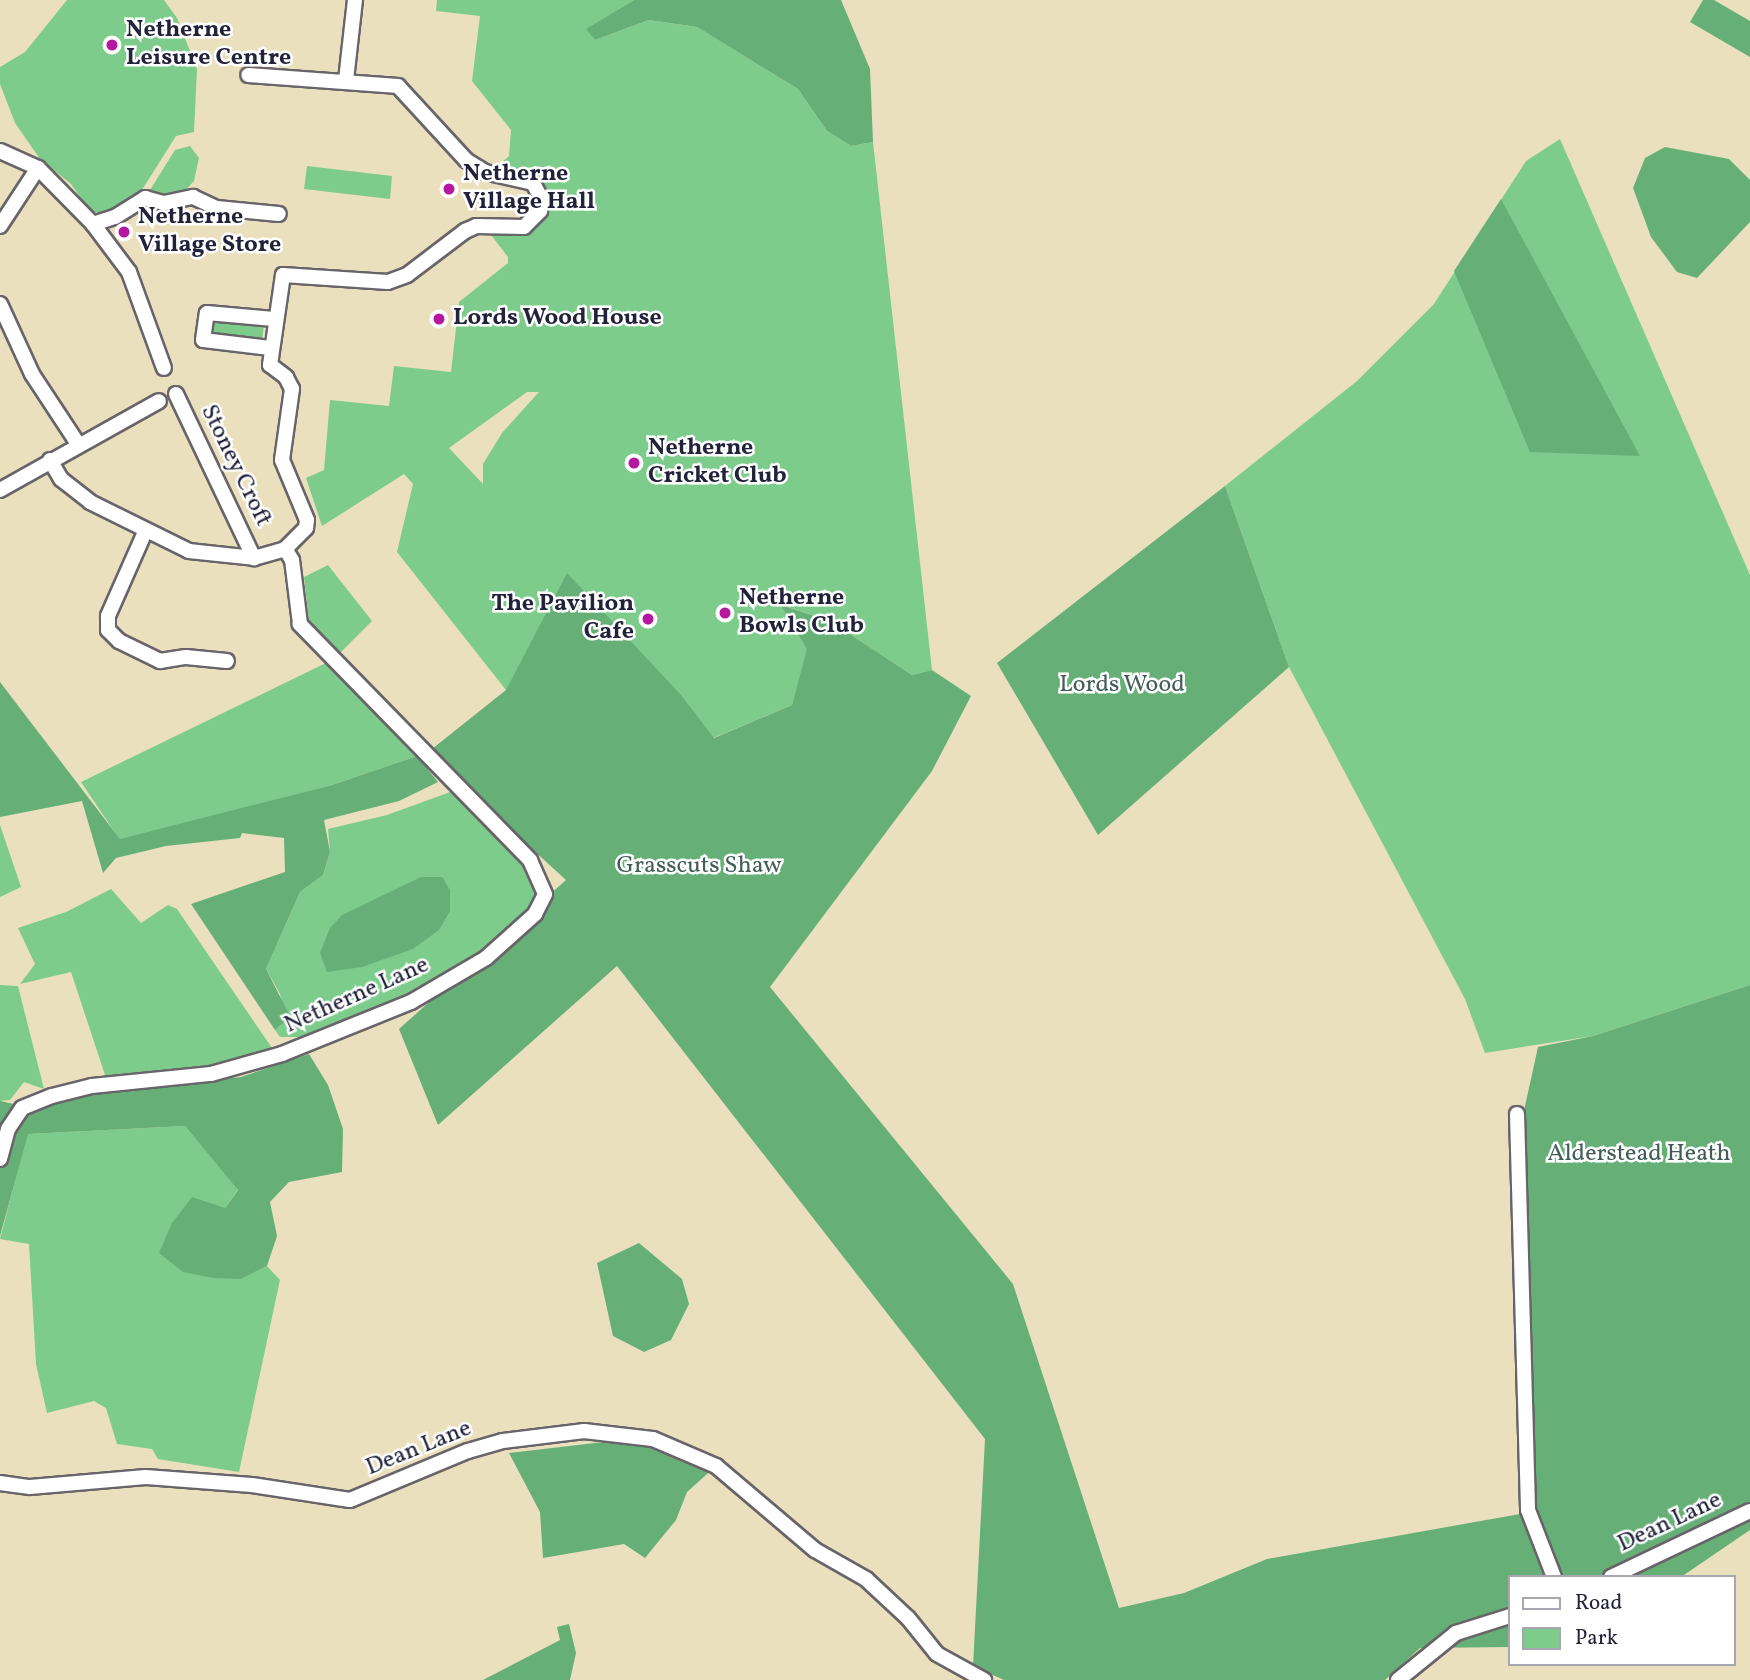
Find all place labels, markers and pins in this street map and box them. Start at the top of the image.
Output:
place label: Netherne Leisure Centre [126,17,291,73]
marker: Netherne Leisure Centre [104,37,120,53]
place label: Netherne Village Hall [463,161,595,217]
marker: Netherne Village Hall [441,181,457,197]
place label: Netherne Village Store [138,204,281,260]
marker: Netherne Village Store [116,224,132,240]
place label: Lords Wood House [453,305,662,333]
marker: Lords Wood House [431,311,447,327]
place label: Netherne Cricket Club [648,435,787,491]
marker: Netherne Cricket Club [626,455,642,471]
place label: Netherne Bowls Club [739,585,864,641]
place label: The Pavilion Cafe [491,591,634,647]
marker: Netherne Bowls Club [717,605,733,621]
marker: The Pavilion Cafe [640,611,656,627]

